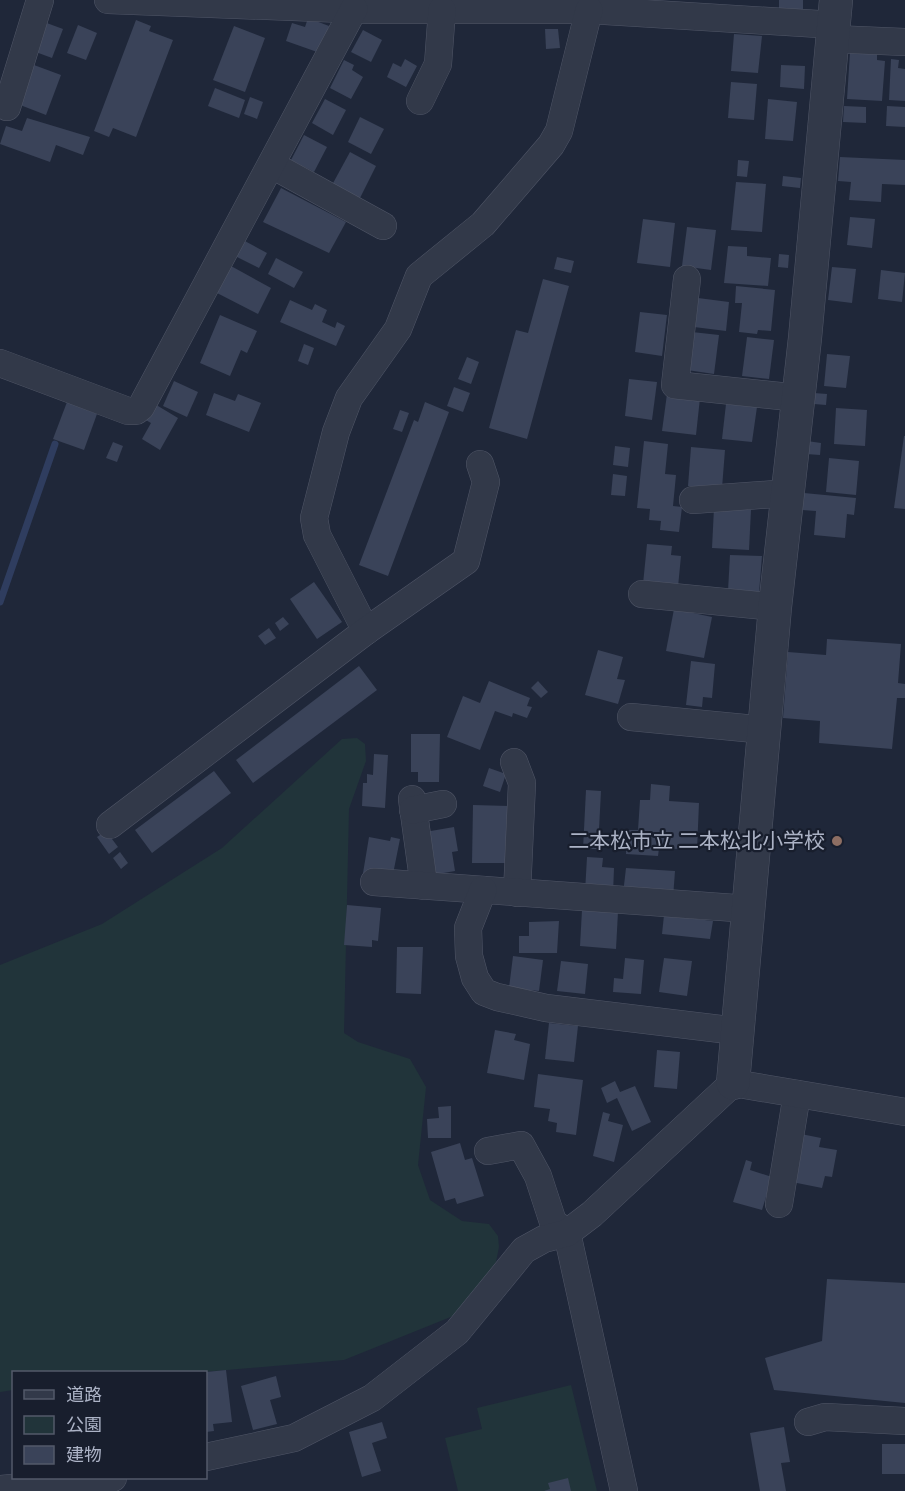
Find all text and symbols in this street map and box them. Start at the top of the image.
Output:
place label: 二本松市立 二本松北小学校 [568,826,825,855]
marker: 二本松市立 二本松北小学校 [830,834,844,848]
legend [12,1371,207,1479]
text: 道路 [66,1382,102,1407]
text: 公園 [66,1412,102,1437]
text: 建物 [66,1442,102,1467]

